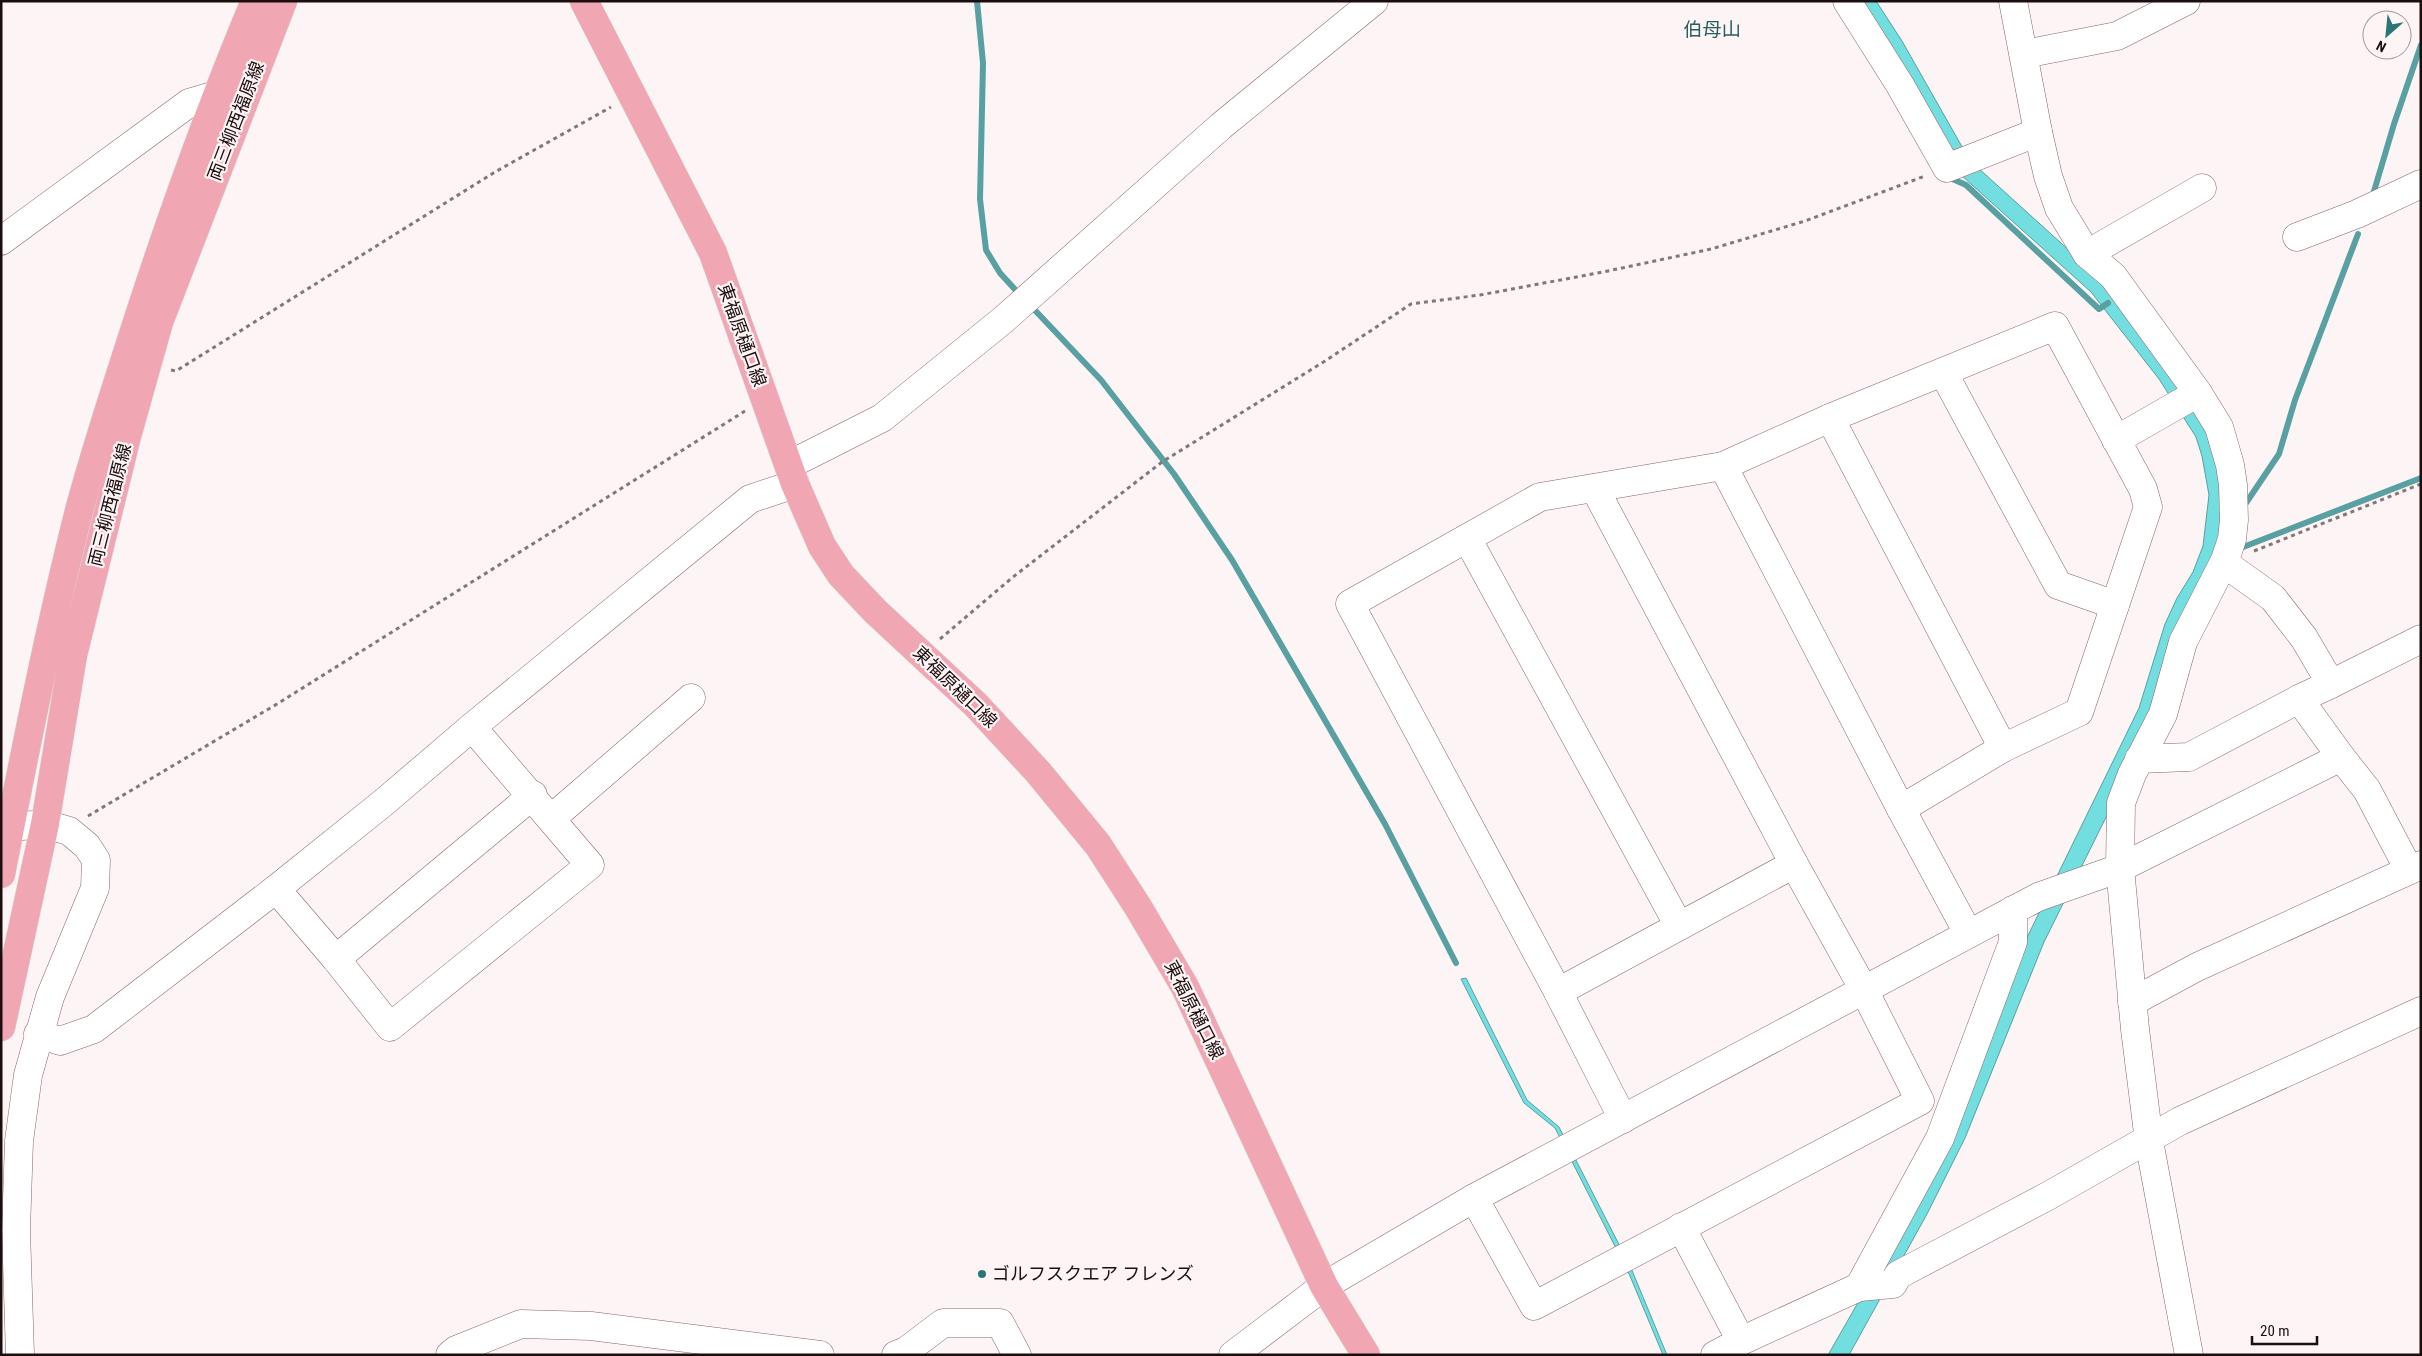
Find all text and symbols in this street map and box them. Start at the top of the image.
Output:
north arrow [2362,10,2412,60]
district label: 伯母山 [1683,18,1741,41]
text: N [2374,38,2389,56]
street label: 両三柳西福原線 [203,58,268,183]
street label: 東福原樋口線 [714,280,771,389]
street label: 両三柳西福原線 [84,441,135,569]
street label: 東福原樋口線 [909,642,1001,732]
street label: 東福原樋口線 [1161,957,1228,1063]
place label: ゴルフスクエア フレンズ [992,1263,1194,1284]
marker: ゴルフスクエア フレンズ [976,1268,988,1280]
scale bar [2252,1314,2317,1346]
text: 20 m [2260,1322,2290,1340]

